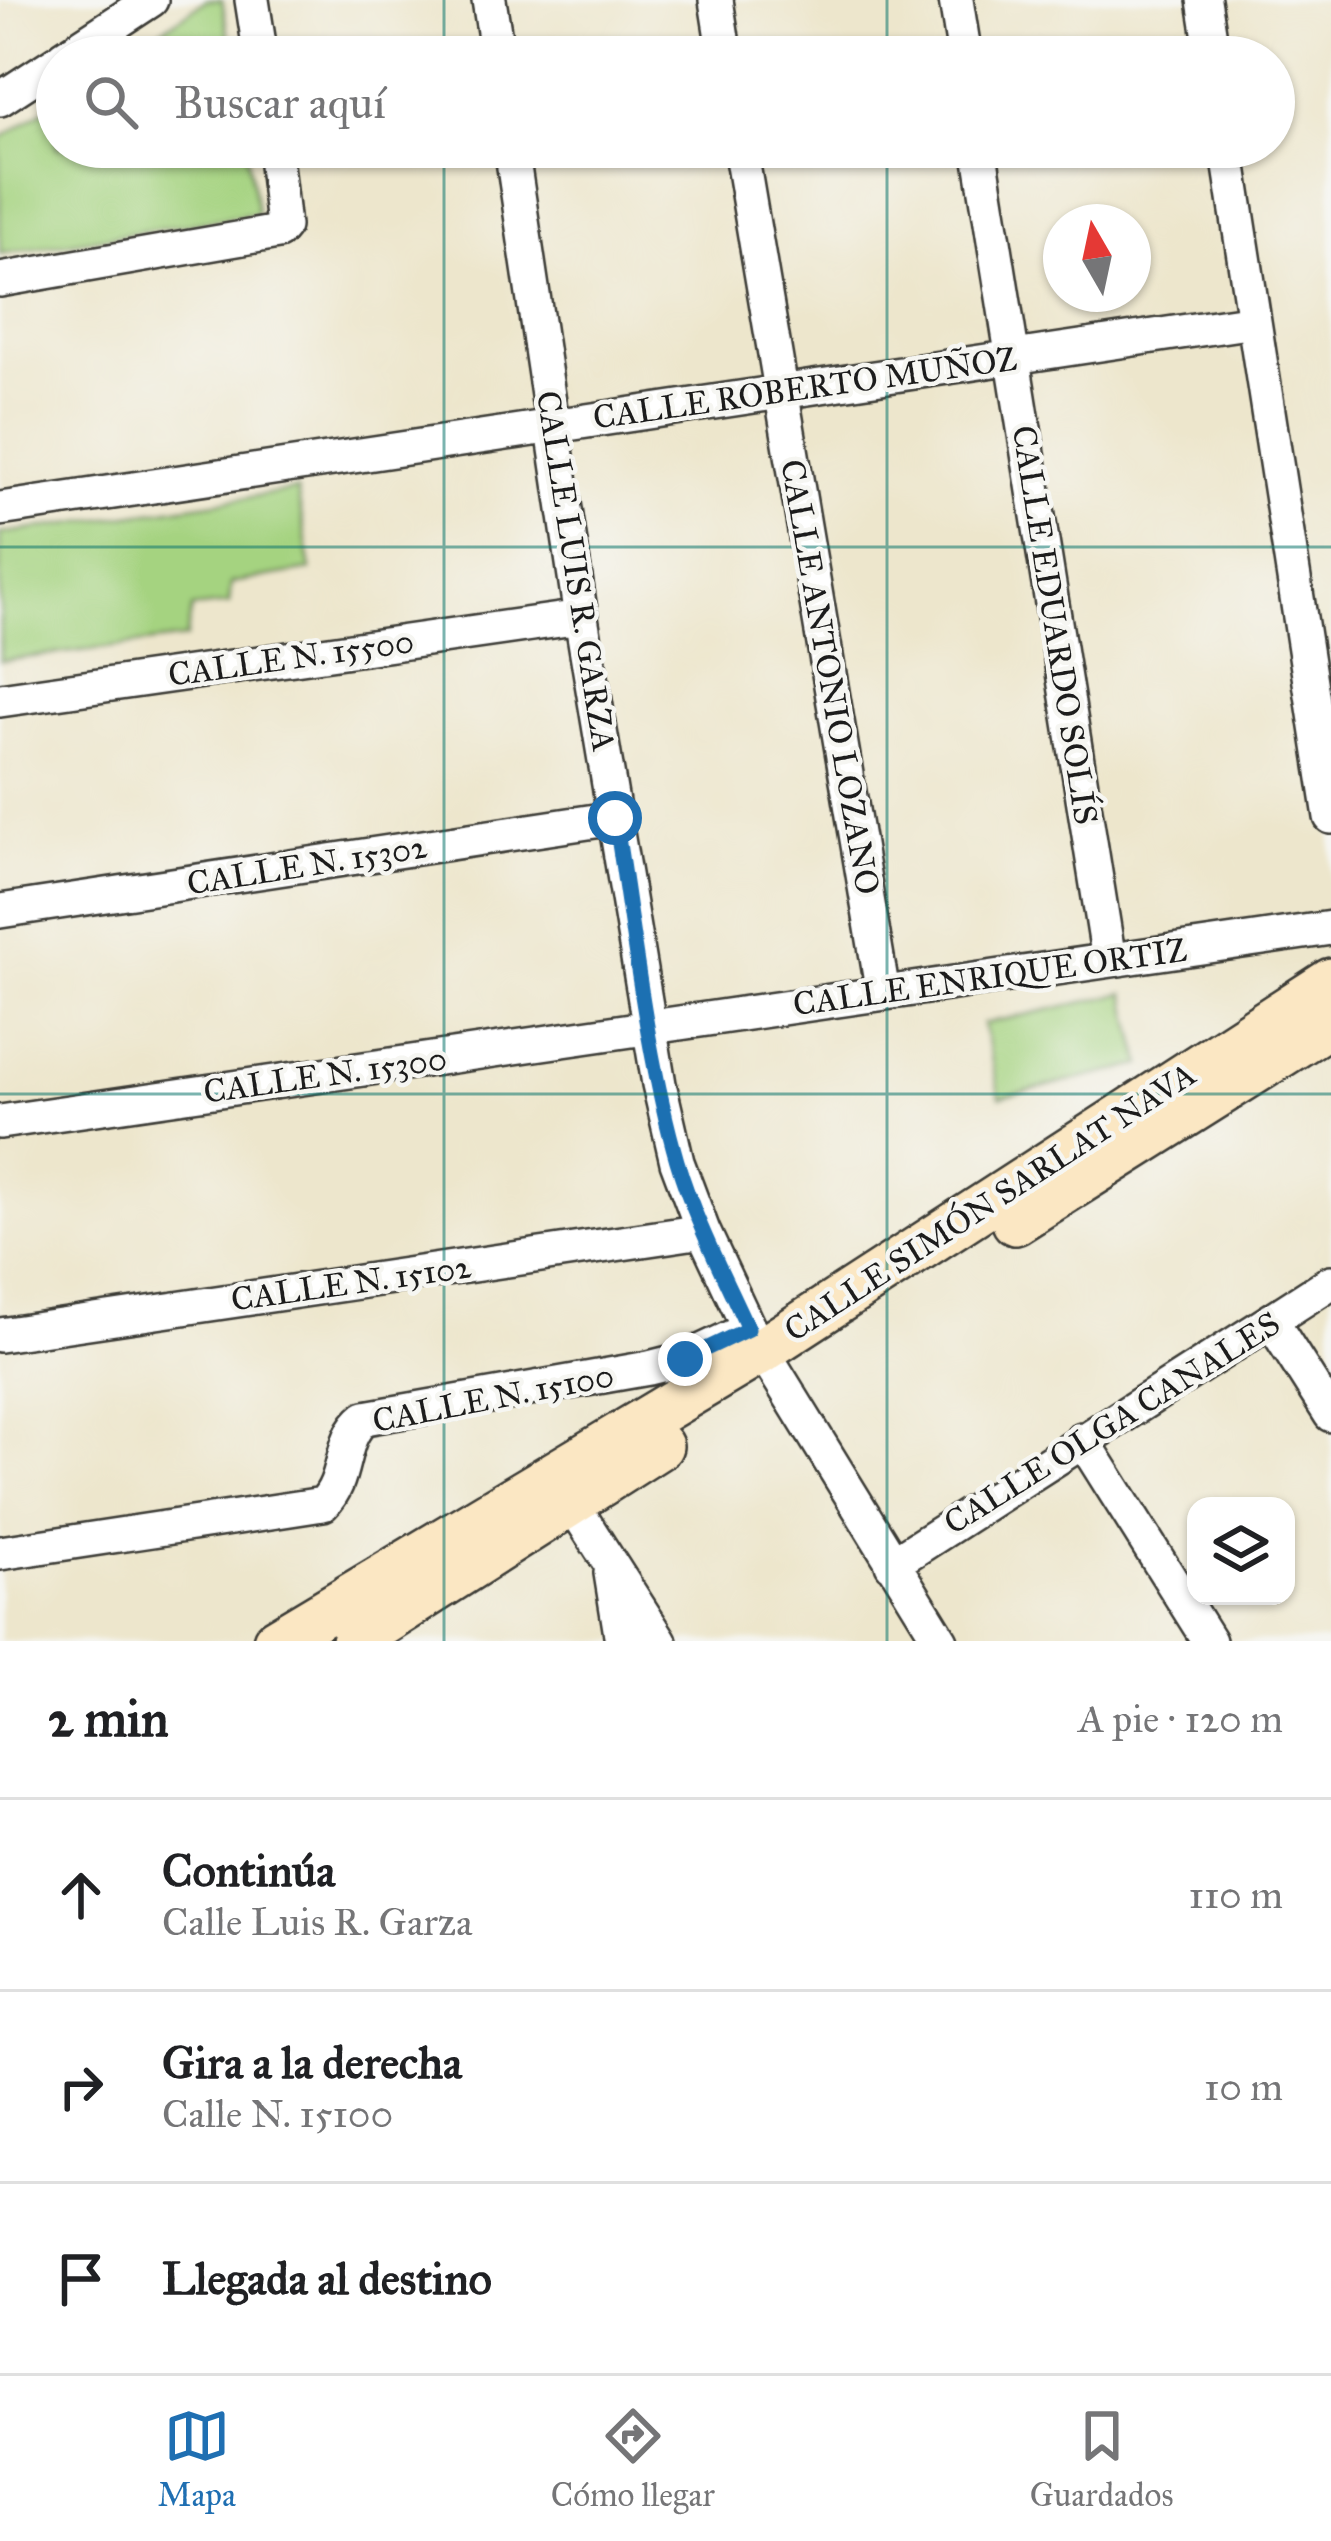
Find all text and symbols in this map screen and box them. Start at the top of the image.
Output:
search box [36,36,1295,168]
icon: search [78,69,144,135]
text: Buscar aquí [174,75,386,130]
north arrow [1043,204,1151,312]
street label: CALLE ROBERTO MUÑOZ [590,338,1020,438]
street label: CALLE LUIS R. GARZA [528,388,624,754]
street label: CALLE EDUARDO SOLÍS [1004,422,1108,827]
street label: CALLE ANTONIO LOZANO [772,456,888,898]
street label: CALLE N. 15500 [166,621,416,695]
route start [588,791,642,845]
street label: CALLE N. 15302 [184,826,430,904]
street label: CALLE ENRIQUE ORTIZ [790,930,1190,1024]
street label: CALLE N. 15300 [201,1038,449,1112]
street label: CALLE SIMÓN SARLAT NAVA [776,1052,1203,1350]
street label: CALLE N. 15102 [228,1246,474,1320]
street label: CALLE OLGA CANALES [937,1303,1287,1543]
route end [658,1332,712,1386]
street label: CALLE N. 15100 [369,1355,617,1441]
map controls [1187,1497,1295,1605]
button: layers [1187,1497,1295,1605]
text: 2 min [48,1688,169,1750]
text: A pie · 120 m [1078,1695,1283,1743]
text: Continúa [162,1843,335,1898]
icon: ahead [48,1862,114,1928]
text: 110 m [1188,1871,1283,1919]
text: Calle Luis R. Garza [162,1898,473,1946]
text: Gira a la derecha [162,2035,462,2090]
icon: right [48,2054,114,2120]
text: 10 m [1204,2063,1283,2111]
text: Calle N. 15100 [162,2090,393,2138]
icon: arrive [48,2246,114,2312]
text: Llegada al destino [162,2251,492,2306]
tab: Mapa [157,2403,236,2515]
tab: Cómo llegar [551,2403,715,2515]
tab: Guardados [1030,2403,1174,2515]

